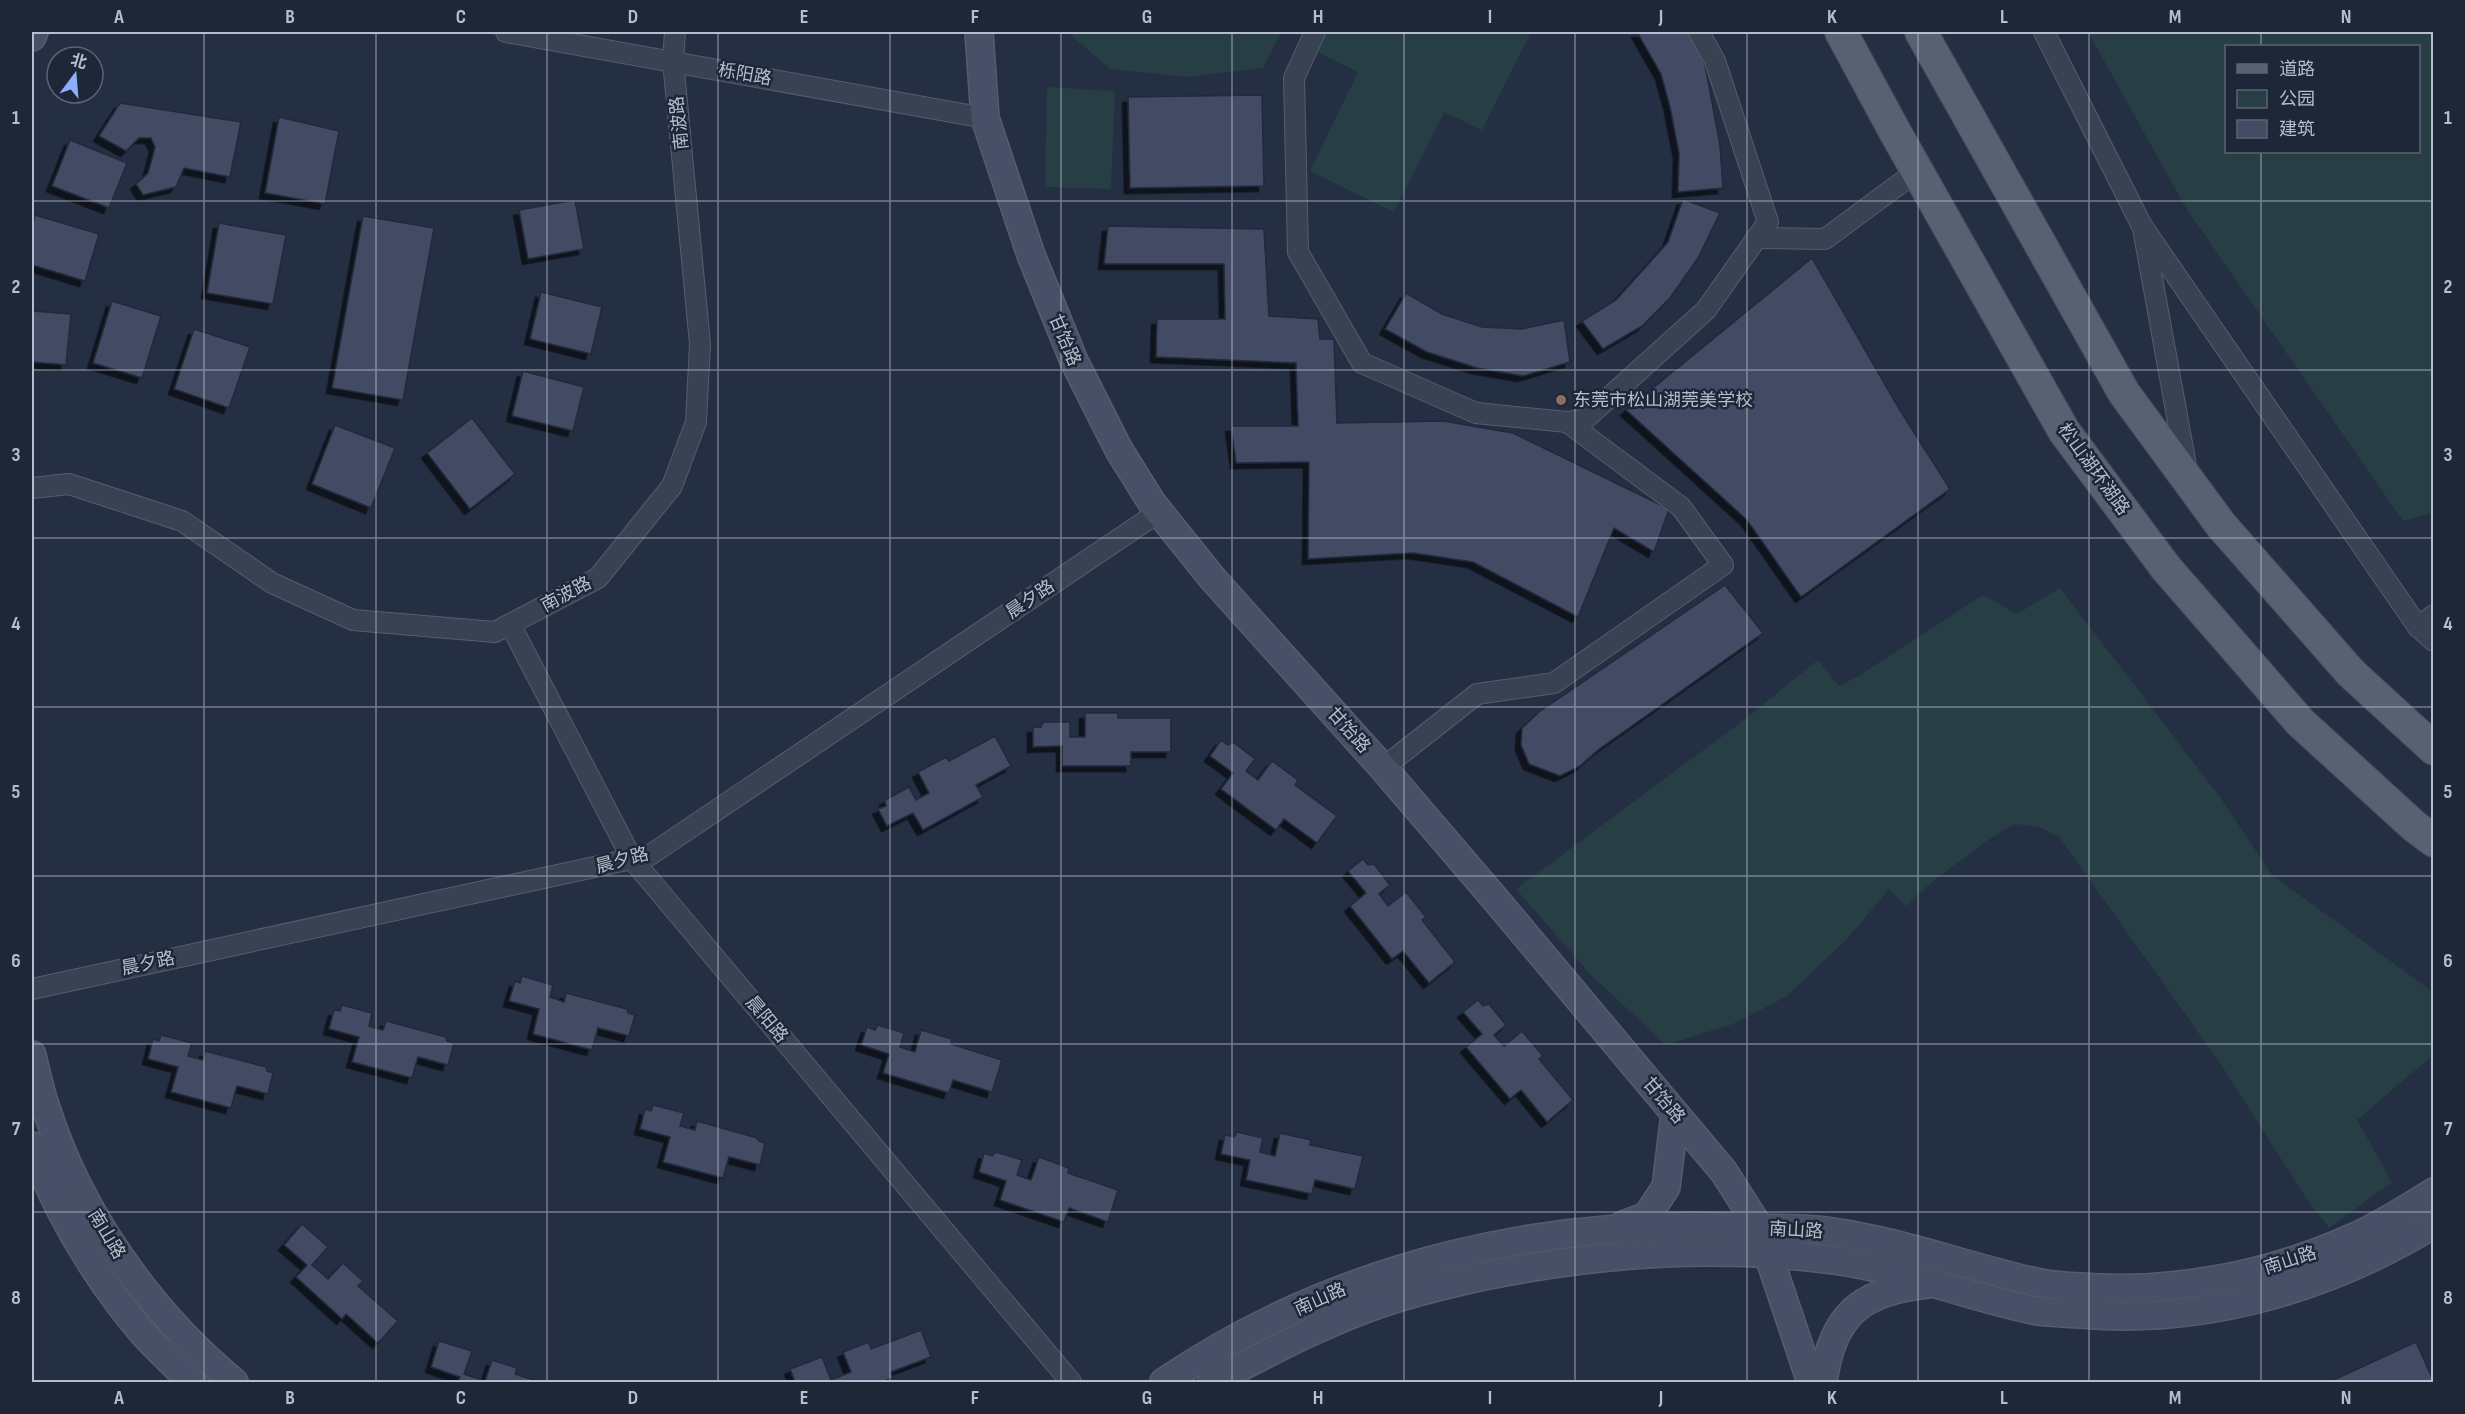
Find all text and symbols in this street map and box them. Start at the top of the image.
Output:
text: A [113,5,124,29]
text: B [285,5,295,29]
text: C [456,5,466,29]
text: D [628,5,638,29]
text: E [800,5,808,29]
text: F [971,5,979,29]
text: G [1142,5,1152,29]
text: H [1313,5,1323,29]
text: I [1488,5,1492,29]
text: J [1658,5,1663,29]
text: K [1827,5,1837,29]
text: L [2000,5,2008,29]
text: M [2169,5,2181,29]
text: N [2341,5,2351,29]
north arrow [45,45,105,105]
legend [2225,45,2420,153]
text: 北 [68,51,89,73]
street label: 栎阳路 [717,59,773,90]
text: 道路 [2279,59,2315,80]
text: 公园 [2279,89,2315,110]
street label: 南波路 [666,95,693,151]
text: 1 [12,106,20,130]
text: 1 [2444,106,2452,130]
text: 建筑 [2279,119,2315,140]
text: 2 [12,275,20,299]
text: 2 [2444,275,2452,299]
street label: 甘饴路 [1044,311,1085,369]
place label: 东莞市松山湖莞美学校 [1573,390,1753,411]
marker: 东莞市松山湖莞美学校 [1554,393,1568,407]
street label: 松山湖环湖路 [2053,419,2134,519]
text: 3 [12,443,21,467]
text: 3 [2444,443,2453,467]
street label: 南波路 [537,572,595,616]
street label: 晨夕路 [1002,576,1059,623]
text: 4 [11,612,21,636]
text: 4 [2443,612,2453,636]
street label: 甘饴路 [1323,703,1374,757]
text: 5 [12,780,21,804]
text: 5 [2444,780,2453,804]
street label: 晨夕路 [593,843,651,878]
street label: 晨夕路 [120,948,177,979]
text: 6 [11,949,21,973]
text: 6 [2443,949,2453,973]
street label: 晨阳路 [741,992,792,1047]
street label: 甘饴路 [1638,1073,1689,1128]
text: 7 [12,1117,21,1141]
text: 7 [2444,1117,2453,1141]
street label: 南山路 [84,1206,129,1263]
street label: 南山路 [1768,1219,1823,1242]
street label: 南山路 [2261,1242,2319,1279]
street label: 南山路 [1291,1279,1349,1320]
text: 8 [11,1286,21,1310]
text: 8 [2443,1286,2453,1310]
text: A [113,1386,124,1410]
text: B [285,1386,295,1410]
text: C [456,1386,466,1410]
text: D [628,1386,638,1410]
text: E [800,1386,808,1410]
text: F [971,1386,979,1410]
text: G [1142,1386,1152,1410]
text: H [1313,1386,1323,1410]
text: I [1488,1386,1492,1410]
text: J [1658,1386,1663,1410]
text: K [1827,1386,1837,1410]
text: L [2000,1386,2008,1410]
text: M [2169,1386,2181,1410]
text: N [2341,1386,2351,1410]

